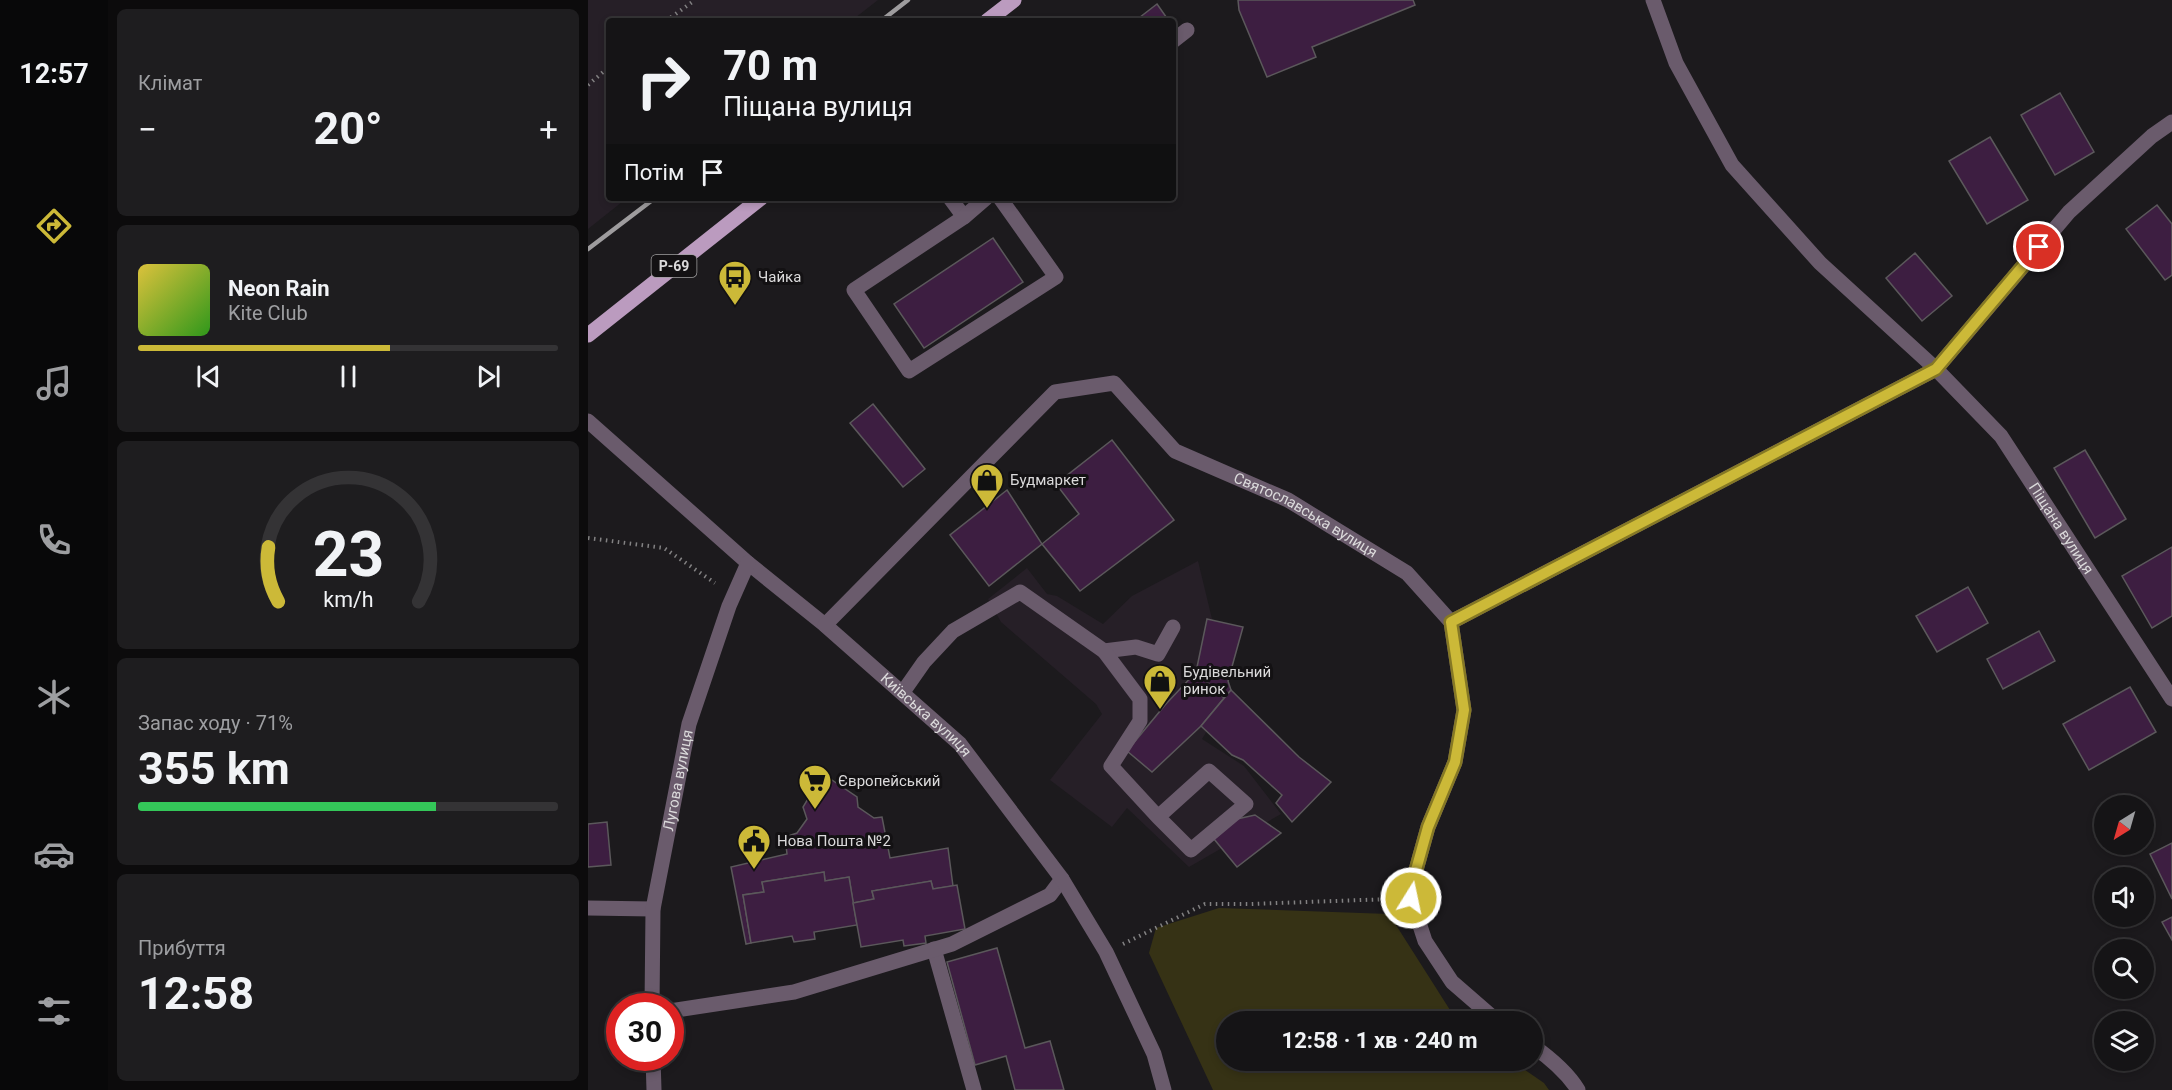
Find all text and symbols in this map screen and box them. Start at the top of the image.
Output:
text: 70 m [723,41,818,90]
icon: right [624,42,702,120]
text: 12:57 [19,58,89,90]
text: Клімат [138,71,202,95]
text: Піщана вулиця [723,91,913,123]
text: 20° [313,102,383,155]
text: − [138,110,157,149]
text: + [539,110,558,149]
icon: arrive [696,156,729,189]
text: Потім [624,160,684,185]
icon: directions [33,205,75,247]
pin [2013,221,2064,272]
icon: arrive [2022,230,2055,263]
road number: Р-69 [652,255,697,277]
bus stop icon: Чайка [717,259,753,306]
place label: Чайка [758,268,801,286]
text: Neon Rain [228,276,330,301]
text: Kite Club [228,301,308,325]
icon: previous [192,360,225,393]
icon: pause [332,360,365,393]
icon: next [472,360,505,393]
icon: music [33,362,75,404]
shop icon: Будмаркет [969,462,1005,509]
street label: Святославська вулиця [1231,469,1381,562]
place label: Будмаркет [1010,471,1086,489]
street label: Піщана вулиця [2025,479,2097,578]
text: 23 [312,518,384,591]
icon: phone [33,519,75,561]
text: km/h [323,587,373,612]
shop icon: Будівельний ринок [1142,663,1178,710]
place label: Будівельний ринок [1183,663,1271,698]
street label: Київська вулиця [877,669,975,760]
icon: climate [33,676,75,718]
text: Запас ходу · 71% [138,711,293,735]
street label: Лугова вулиця [659,728,697,833]
text: 355 km [138,742,290,795]
supermarket icon: Європейський [797,763,833,810]
place label: Європейський [838,772,940,790]
north arrow [2094,795,2154,855]
map controls [2094,795,2154,1071]
public building icon: Нова Пошта №2 [736,823,772,870]
place label: Нова Пошта №2 [777,832,891,850]
icon: car [33,833,75,875]
position arrow [1379,866,1443,930]
button: sound [2094,867,2154,927]
text: Прибуття [138,936,226,960]
button: search [2094,939,2154,999]
text: 12:58 [138,967,254,1020]
icon: filters [33,990,75,1032]
speed limit sign: 30 [606,993,684,1071]
button: layers [2094,1011,2154,1071]
text: 12:58 · 1 хв · 240 m [1282,1028,1477,1053]

